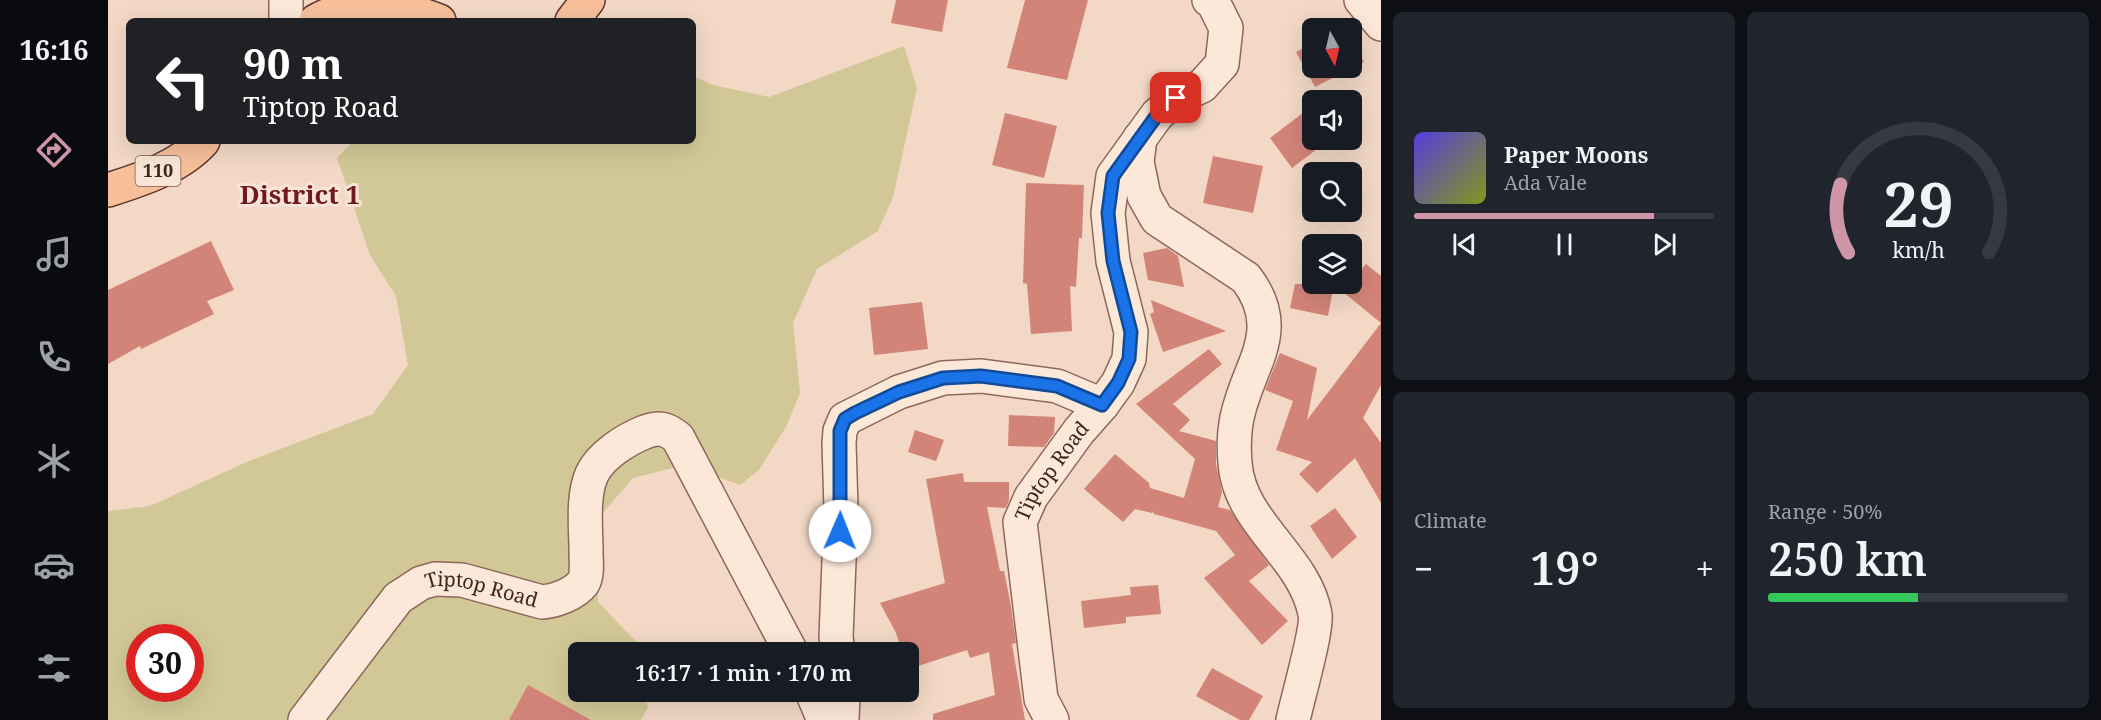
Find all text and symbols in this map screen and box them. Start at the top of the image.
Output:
north arrow [1302,18,1362,78]
map controls [1302,18,1362,294]
text: 16:16 [19,31,89,68]
text: 90 m [243,34,343,91]
icon: left [144,42,222,120]
pin [1150,72,1201,123]
icon: arrive [1159,81,1192,114]
text: Tiptop Road [243,88,399,125]
button: sound [1302,90,1362,150]
icon: directions [33,129,75,171]
text: Paper Moons [1504,139,1648,169]
road number: 110 [136,156,180,186]
text: 29 [1883,160,1953,245]
button: search [1302,162,1362,222]
text: Ada Vale [1504,169,1587,196]
district label: District 1 [240,176,360,212]
icon: previous [1448,228,1481,261]
icon: pause [1548,228,1581,261]
icon: next [1648,228,1681,261]
icon: music [33,233,75,275]
button: layers [1302,234,1362,294]
text: km/h [1892,236,1945,265]
icon: phone [33,336,75,378]
street label: Tiptop Road [1008,415,1095,525]
icon: climate [33,440,75,482]
text: Range · 50% [1768,498,1882,525]
position arrow [808,499,872,563]
text: Climate [1414,507,1487,534]
text: 250 km [1768,528,1927,589]
text: 19° [1530,537,1599,598]
icon: car [33,544,75,586]
text: − [1414,546,1433,591]
text: + [1696,546,1714,591]
street label: Tiptop Road [421,565,541,613]
speed limit sign: 30 [126,624,204,702]
icon: filters [33,647,75,689]
text: 16:17 · 1 min · 170 m [635,657,852,687]

